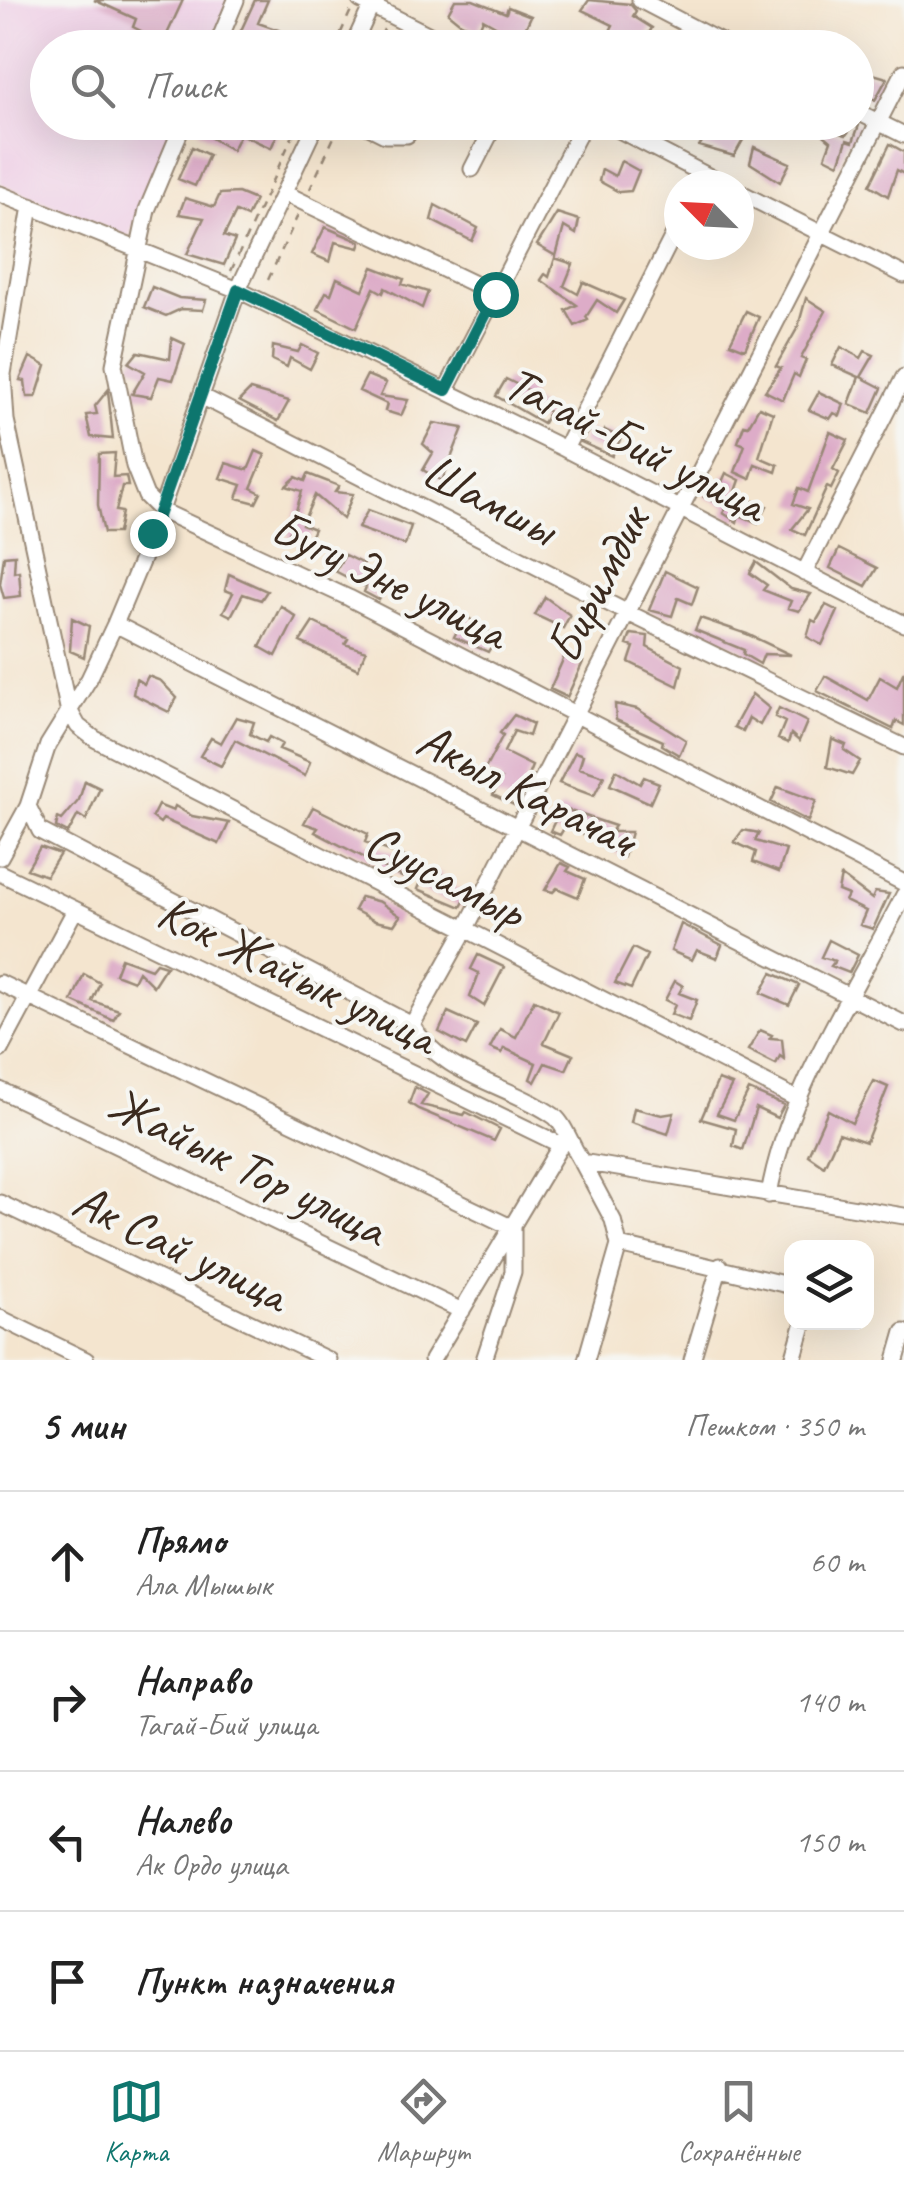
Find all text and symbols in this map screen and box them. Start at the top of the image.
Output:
search box [30,30,874,140]
icon: search [65,58,120,113]
text: Поиск [145,62,225,109]
north arrow [664,170,754,260]
route start [473,272,519,318]
street label: Тагай-Бий улица [494,351,780,538]
street label: Шамшы [412,439,570,561]
street label: Биримдик [532,492,665,673]
street label: Бугу Эне улица [261,495,521,665]
route end [130,511,176,557]
street label: Акыл Карачач [407,708,650,873]
street label: Суусамыр [355,809,538,944]
street label: Кок Жайык улица [148,880,451,1071]
street label: Жайык Тор улица [98,1072,399,1262]
street label: Ак Сай улица [63,1169,302,1328]
map controls [784,1240,874,1330]
button: layers [784,1240,874,1330]
text: 5 мин [40,1399,125,1452]
text: Пешком · 350 m [685,1405,864,1446]
text: Прямо [135,1517,225,1564]
icon: ahead [40,1534,95,1589]
text: 60 m [810,1541,864,1582]
text: Ала Мышык [135,1564,272,1605]
text: Направо [135,1657,251,1704]
icon: right [40,1674,95,1729]
text: 140 m [795,1681,864,1722]
text: Тагай-Бий улица [135,1704,317,1745]
text: Налево [135,1797,231,1844]
icon: left [40,1814,95,1869]
text: 150 m [795,1821,864,1862]
text: Ак Ордо улица [135,1844,288,1885]
icon: arrive [40,1954,95,2009]
text: Пункт назначения [135,1958,392,2005]
tab: Карта [104,2074,168,2169]
tab: Маршрут [377,2074,469,2169]
tab: Сохранённые [678,2074,800,2169]

